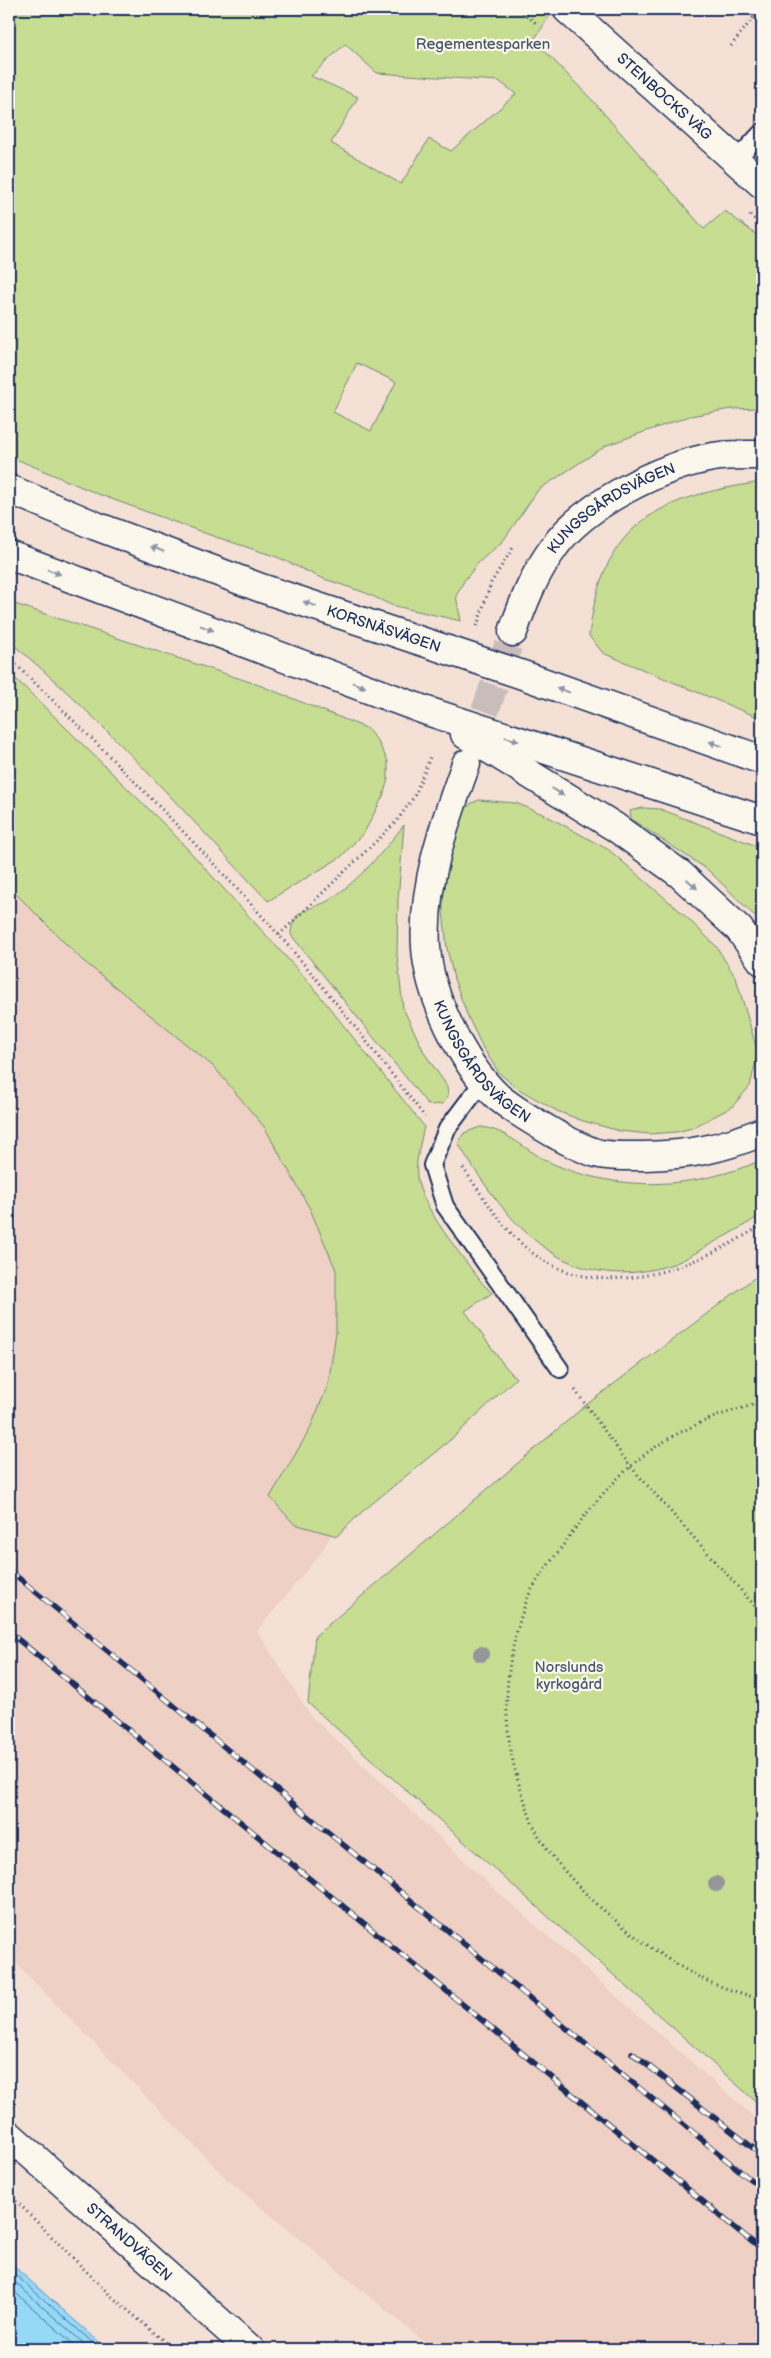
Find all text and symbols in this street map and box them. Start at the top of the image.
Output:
park label: Regementesparken [416,35,550,54]
street label: STENBOCKS VÄG [613,49,716,144]
street label: KUNGSGÅRDSVÄGEN [543,458,678,557]
one-way arrow [149,545,164,553]
one-way arrow [47,569,62,576]
one-way arrow [302,600,317,607]
street label: KORSNÄSVÄGEN [324,601,443,657]
one-way arrow [200,624,215,632]
one-way arrow [352,681,367,689]
one-way arrow [555,686,570,694]
one-way arrow [505,735,520,743]
one-way arrow [708,740,723,748]
one-way arrow [552,787,565,797]
one-way arrow [685,878,697,890]
street label: KUNGSGÅRDSVÄGEN [429,997,534,1127]
park label: Norslunds kyrkogård [535,1658,604,1694]
street label: STRANDVÄGEN [82,2199,176,2285]

